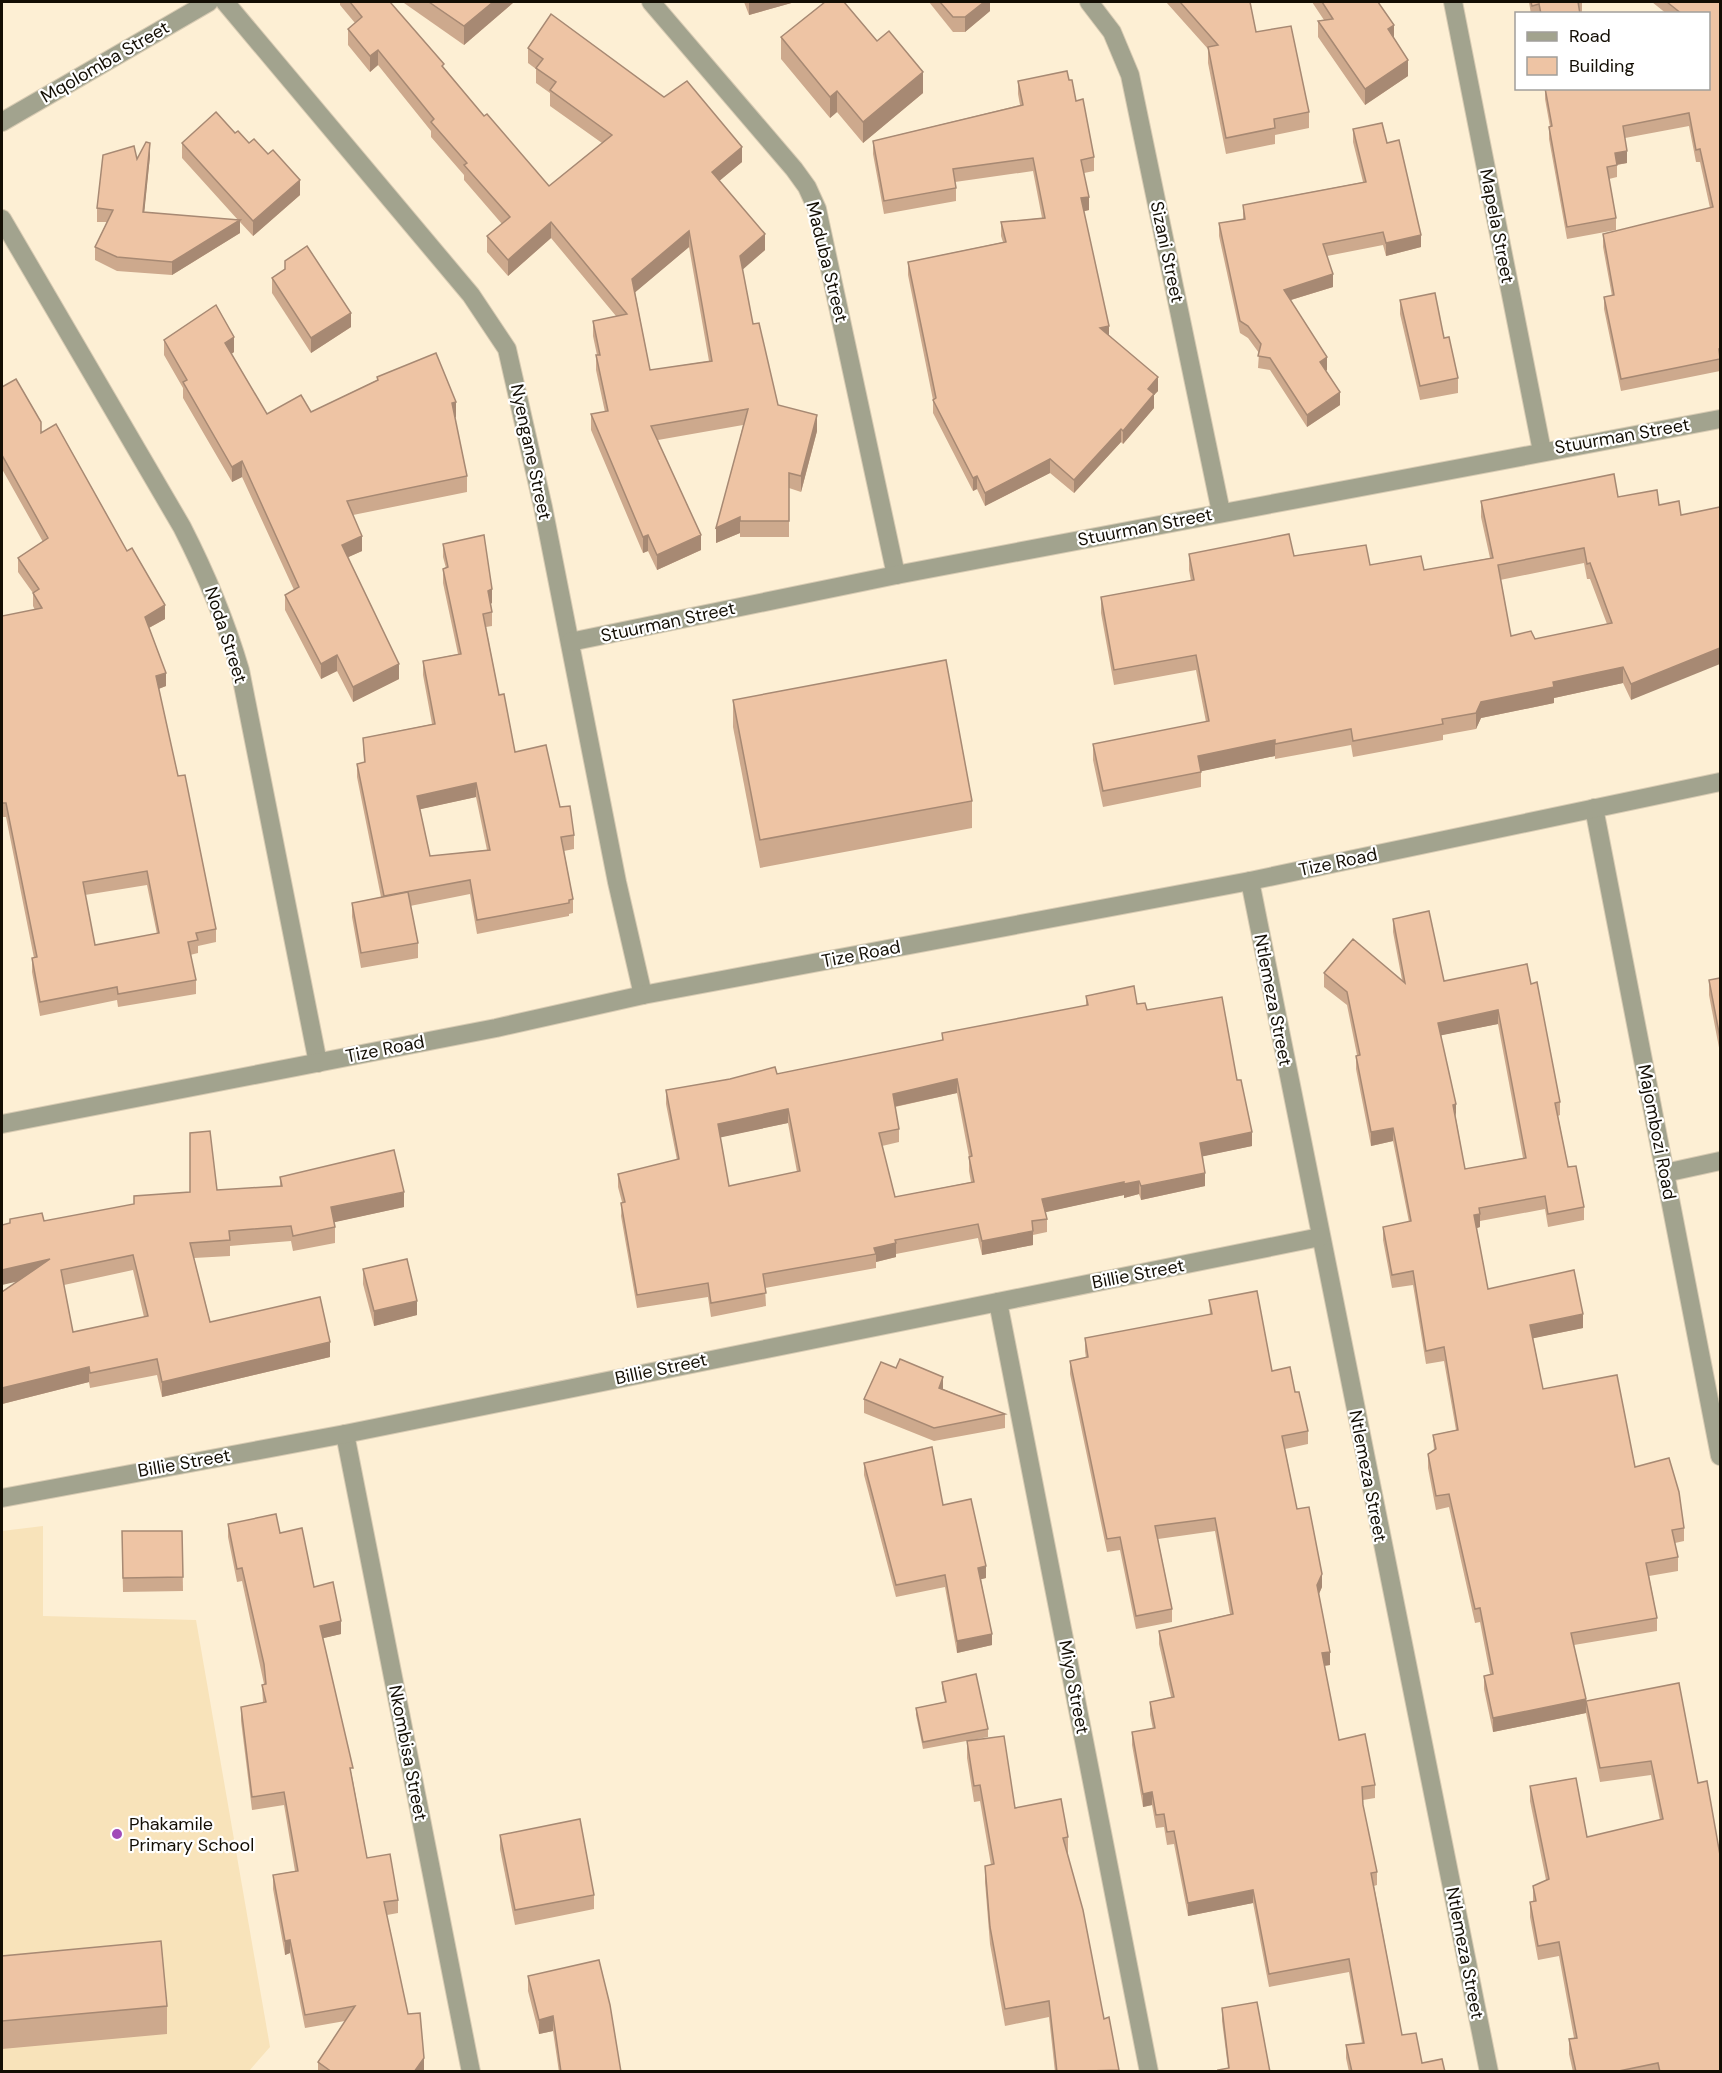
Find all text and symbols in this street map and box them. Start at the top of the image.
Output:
legend [1515,12,1710,90]
street label: Mqolomba Street [36,15,174,109]
text: Road [1569,24,1611,48]
text: Building [1569,54,1634,78]
street label: Mapela Street [1474,167,1520,285]
street label: Maduba Street [800,199,854,325]
street label: Sizani Street [1145,199,1189,305]
street label: Nyengane Street [505,382,557,522]
street label: Stuurman Street [1553,412,1691,460]
street label: Stuurman Street [1076,502,1214,552]
street label: Noda Street [199,584,253,686]
street label: Stuurman Street [599,596,737,648]
street label: Tize Road [1297,842,1379,882]
street label: Ntlemeza Street [1248,932,1298,1068]
street label: Tize Road [820,935,902,973]
street label: Tize Road [344,1030,426,1068]
street label: Majombozi Road [1632,1062,1682,1202]
street label: Billie Street [1090,1253,1186,1295]
street label: Billie Street [613,1348,709,1390]
street label: Ntlemeza Street [1343,1408,1393,1544]
street label: Billie Street [136,1443,232,1483]
street label: Miyo Street [1053,1638,1095,1736]
street label: Nkombisa Street [383,1683,433,1823]
place label: Phakamile Primary School [129,1812,254,1857]
marker: Phakamile Primary School [110,1827,124,1841]
street label: Ntlemeza Street [1440,1885,1490,2021]

